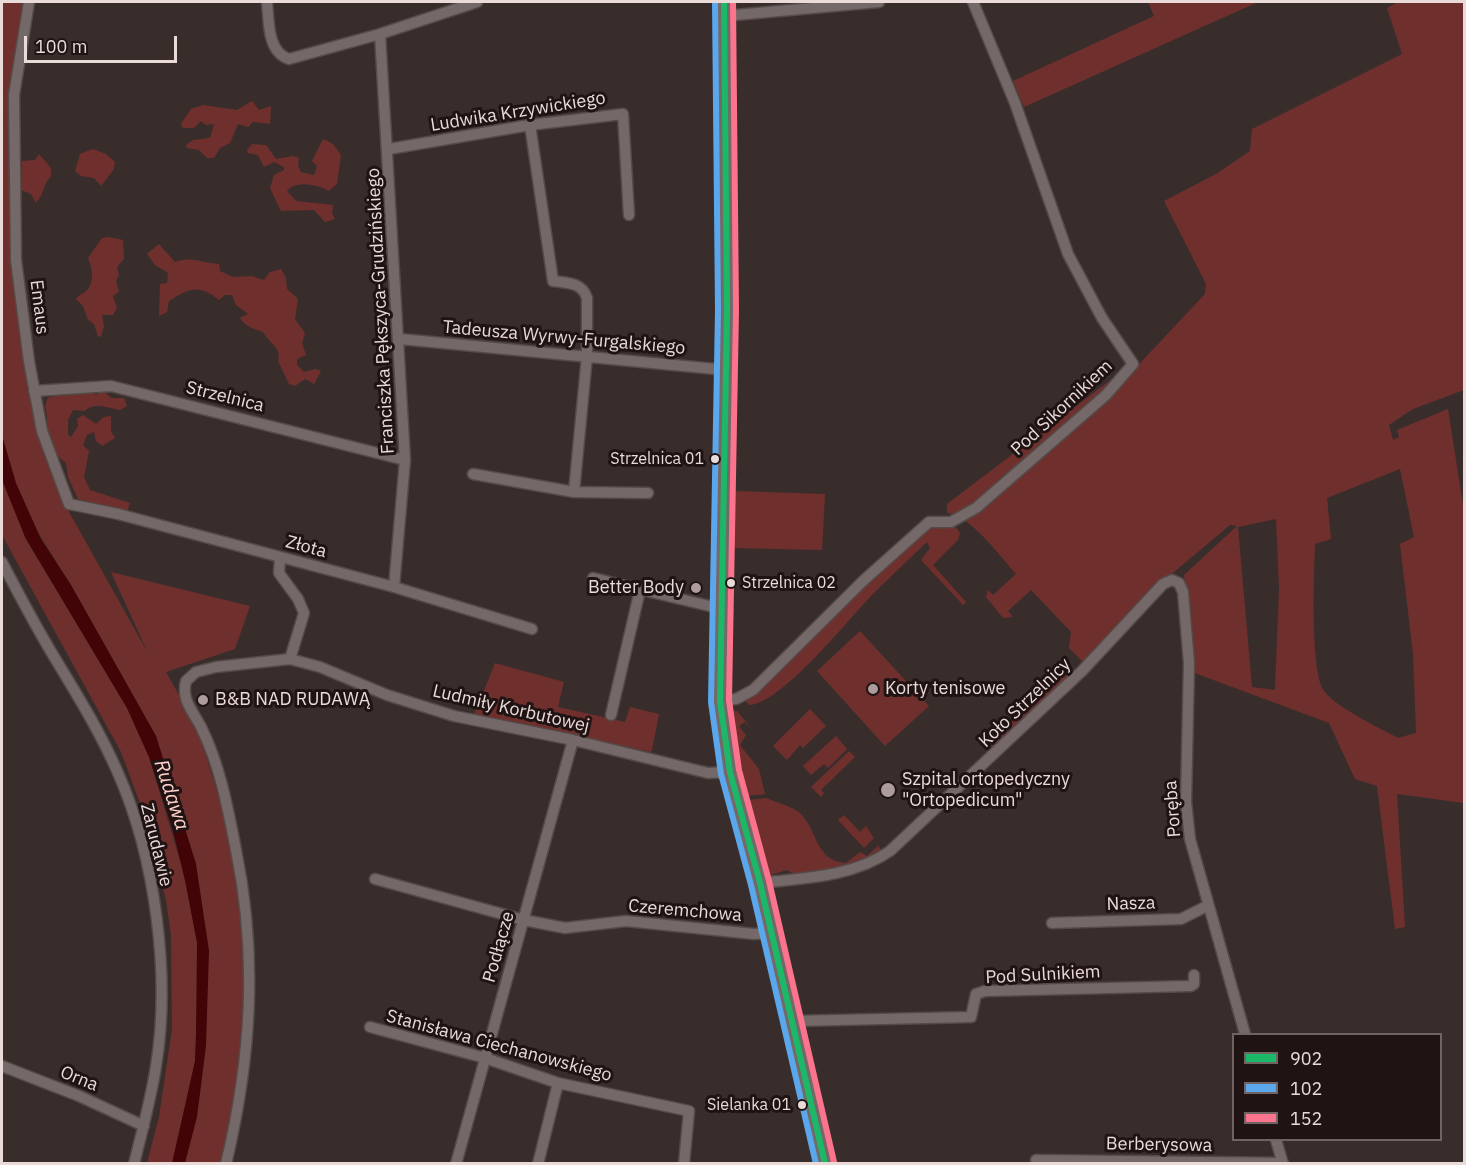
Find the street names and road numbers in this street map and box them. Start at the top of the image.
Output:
street label: Ludwika Krzywickiego [429,87,607,137]
street label: Franciszka Pększyca-Grudzińskiego [363,167,399,455]
street label: Emaus [25,278,53,336]
street label: Tadeusza Wyrwy-Furgalskiego [442,317,686,359]
street label: Pod Sikornikiem [1007,356,1117,460]
street label: Strzelnica [184,377,266,417]
street label: Złota [283,531,329,563]
street label: Koło Strzelnicy [975,654,1075,752]
street label: Ludmiły Korbutowej [430,680,592,738]
street label: Poręba [1160,780,1186,838]
street label: Zarudawie [135,801,177,889]
street label: Nasza [1106,892,1156,916]
street label: Czeremchowa [627,895,743,927]
street label: Podłącze [479,909,519,985]
street label: Pod Sulnikiem [985,961,1101,989]
street label: Stanisława Ciechanowskiego [384,1005,614,1087]
street label: Orna [57,1062,101,1096]
street label: Berberysowa [1106,1133,1212,1157]

